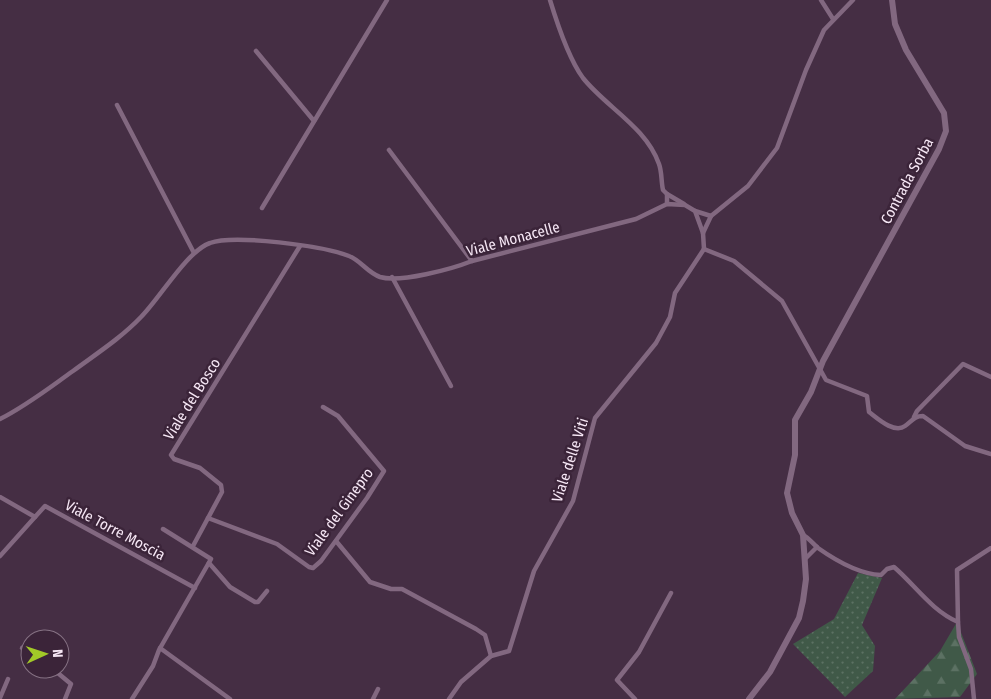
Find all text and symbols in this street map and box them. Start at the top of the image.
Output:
street label: Contrada Sorba [877,135,937,227]
street label: Viale Monacelle [464,218,562,260]
street label: Viale del Bosco [160,355,224,443]
street label: Viale delle Viti [548,415,592,505]
street label: Viale del Ginepro [301,464,377,560]
street label: Viale Torre Moscia [62,496,168,564]
north arrow [20,629,70,679]
text: N [49,649,66,658]

